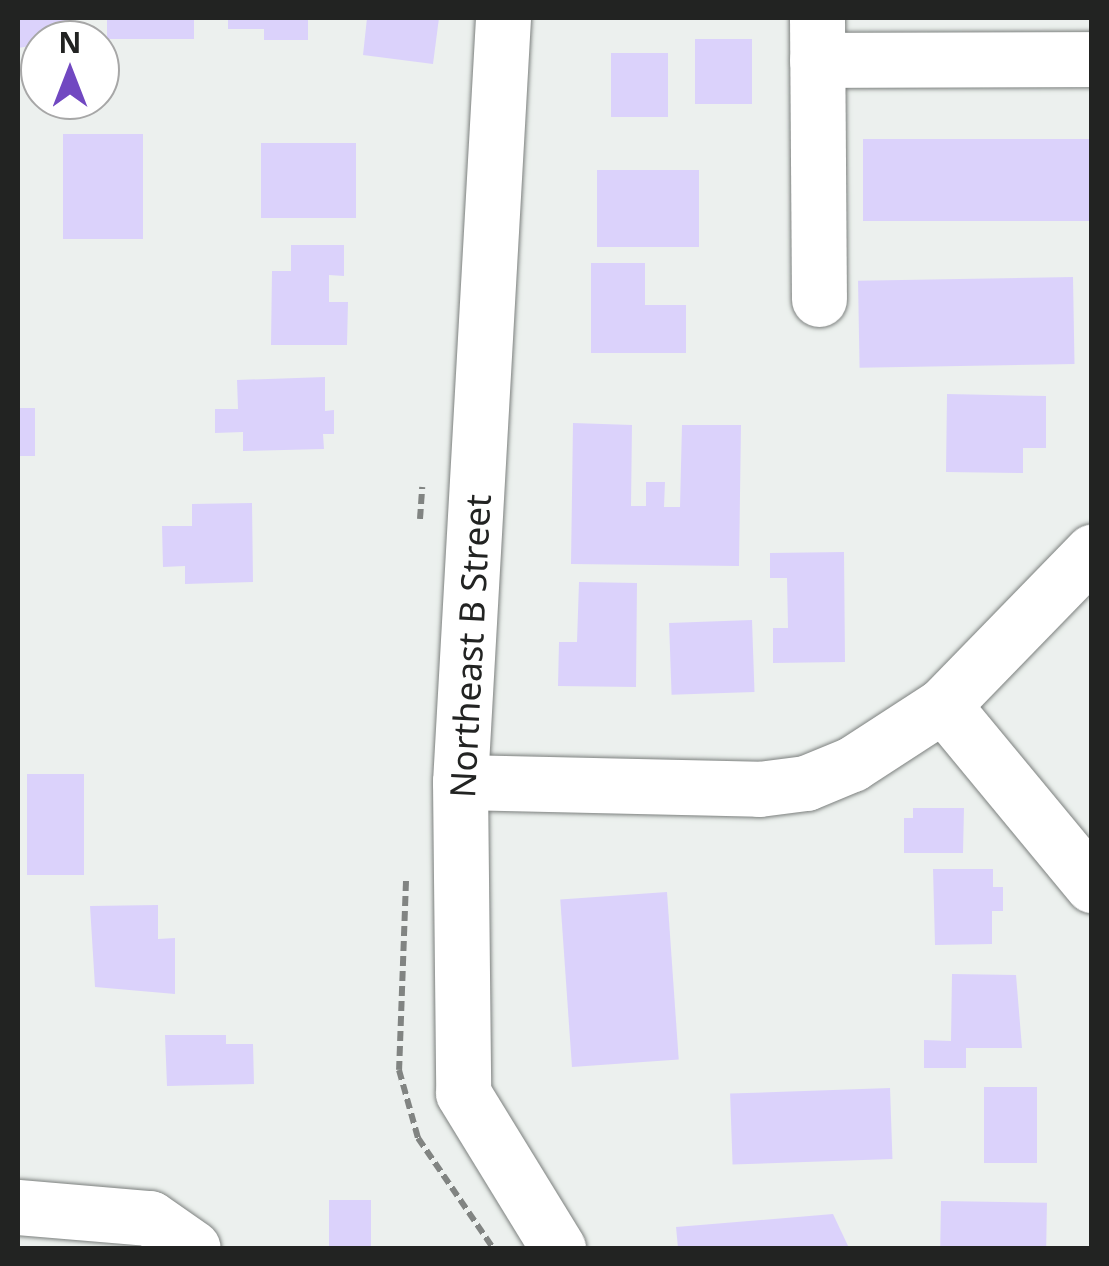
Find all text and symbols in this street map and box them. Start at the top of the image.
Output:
north arrow [20,20,120,120]
text: N [59,23,81,61]
street label: Northeast B Street [441,493,499,799]

